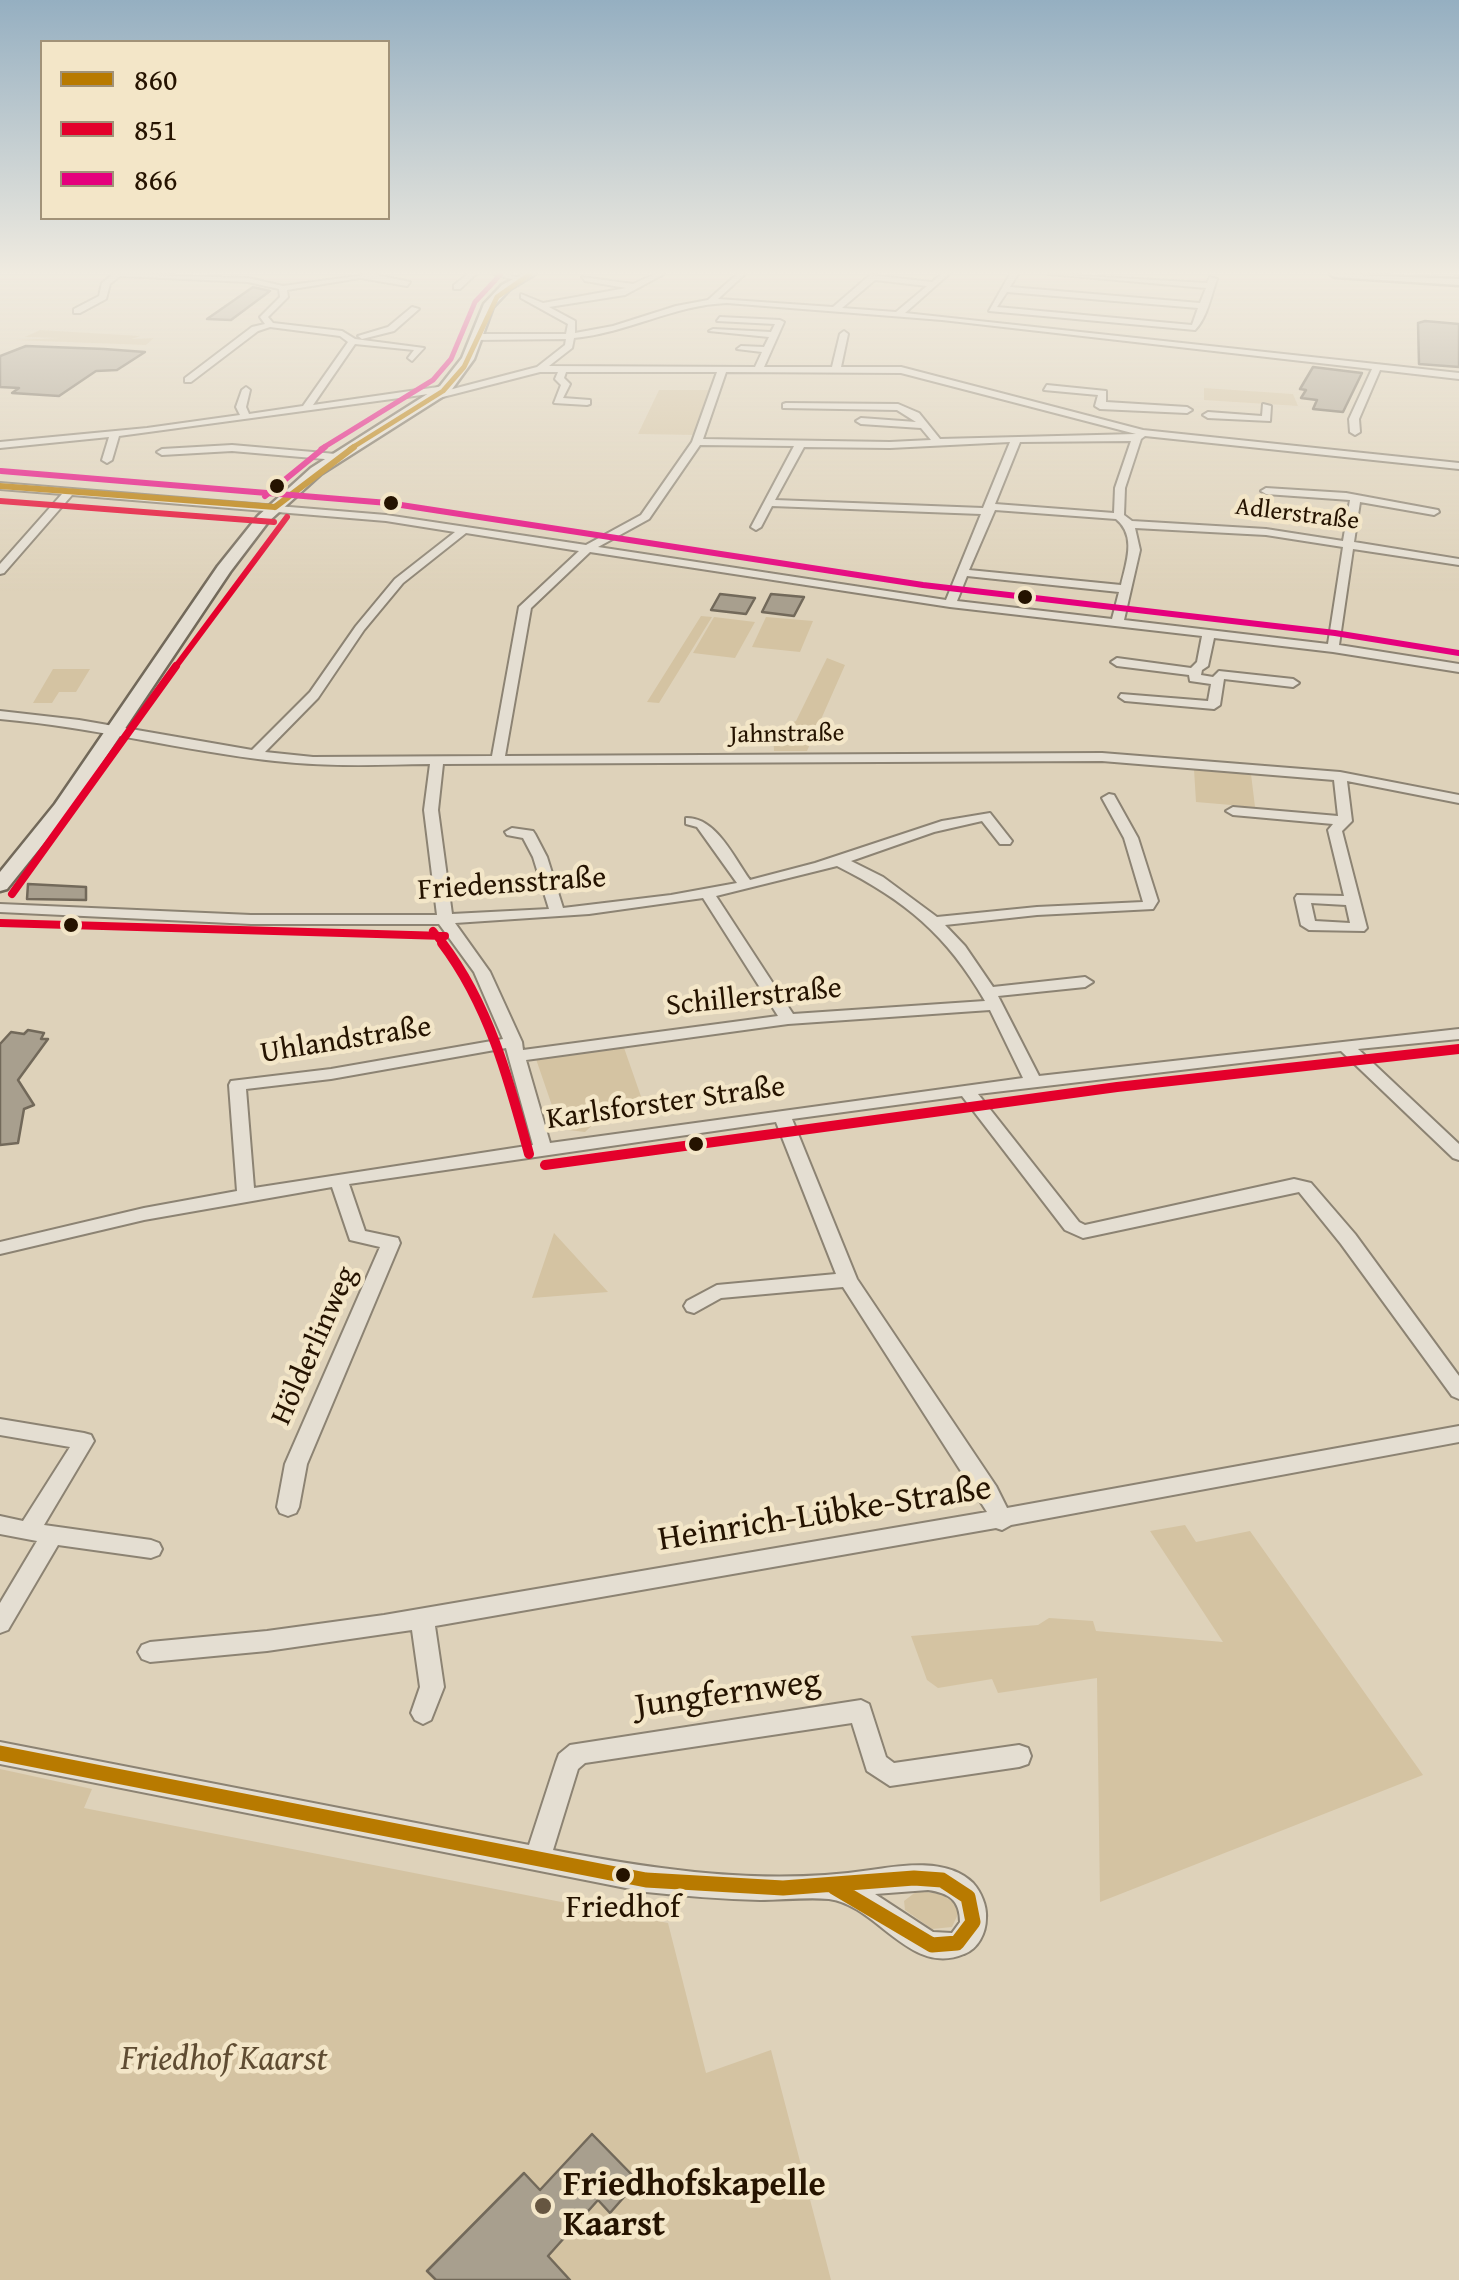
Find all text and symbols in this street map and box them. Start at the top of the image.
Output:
legend [40,40,390,220]
text: 860 [134,57,177,101]
text: 851 [134,107,177,151]
text: 866 [134,157,177,201]
unlabelled marker [267,476,287,496]
unlabelled marker [381,493,401,513]
street label: Adlerstraße [1233,493,1361,537]
unlabelled marker [1015,587,1035,607]
street label: Jahnstraße [729,719,845,751]
street label: Friedensstraße [417,860,607,910]
unlabelled marker [61,915,81,935]
street label: Schillerstraße [664,971,844,1025]
street label: Uhlandstraße [258,1010,434,1072]
street label: Karlsforster Straße [544,1069,788,1139]
unlabelled marker [686,1134,706,1154]
street label: Hölderlinweg [264,1261,366,1431]
street label: Heinrich-Lübke-Straße [655,1468,995,1562]
street label: Jungfernweg [633,1661,823,1729]
marker: Friedhof [613,1865,633,1885]
place label: Friedhof [566,1890,680,1928]
park label: Friedhof Kaarst [121,2039,327,2081]
place label: Friedhofskapelle Kaarst [563,2165,826,2247]
marker: Friedhofskapelle Kaarst [532,2195,554,2217]

